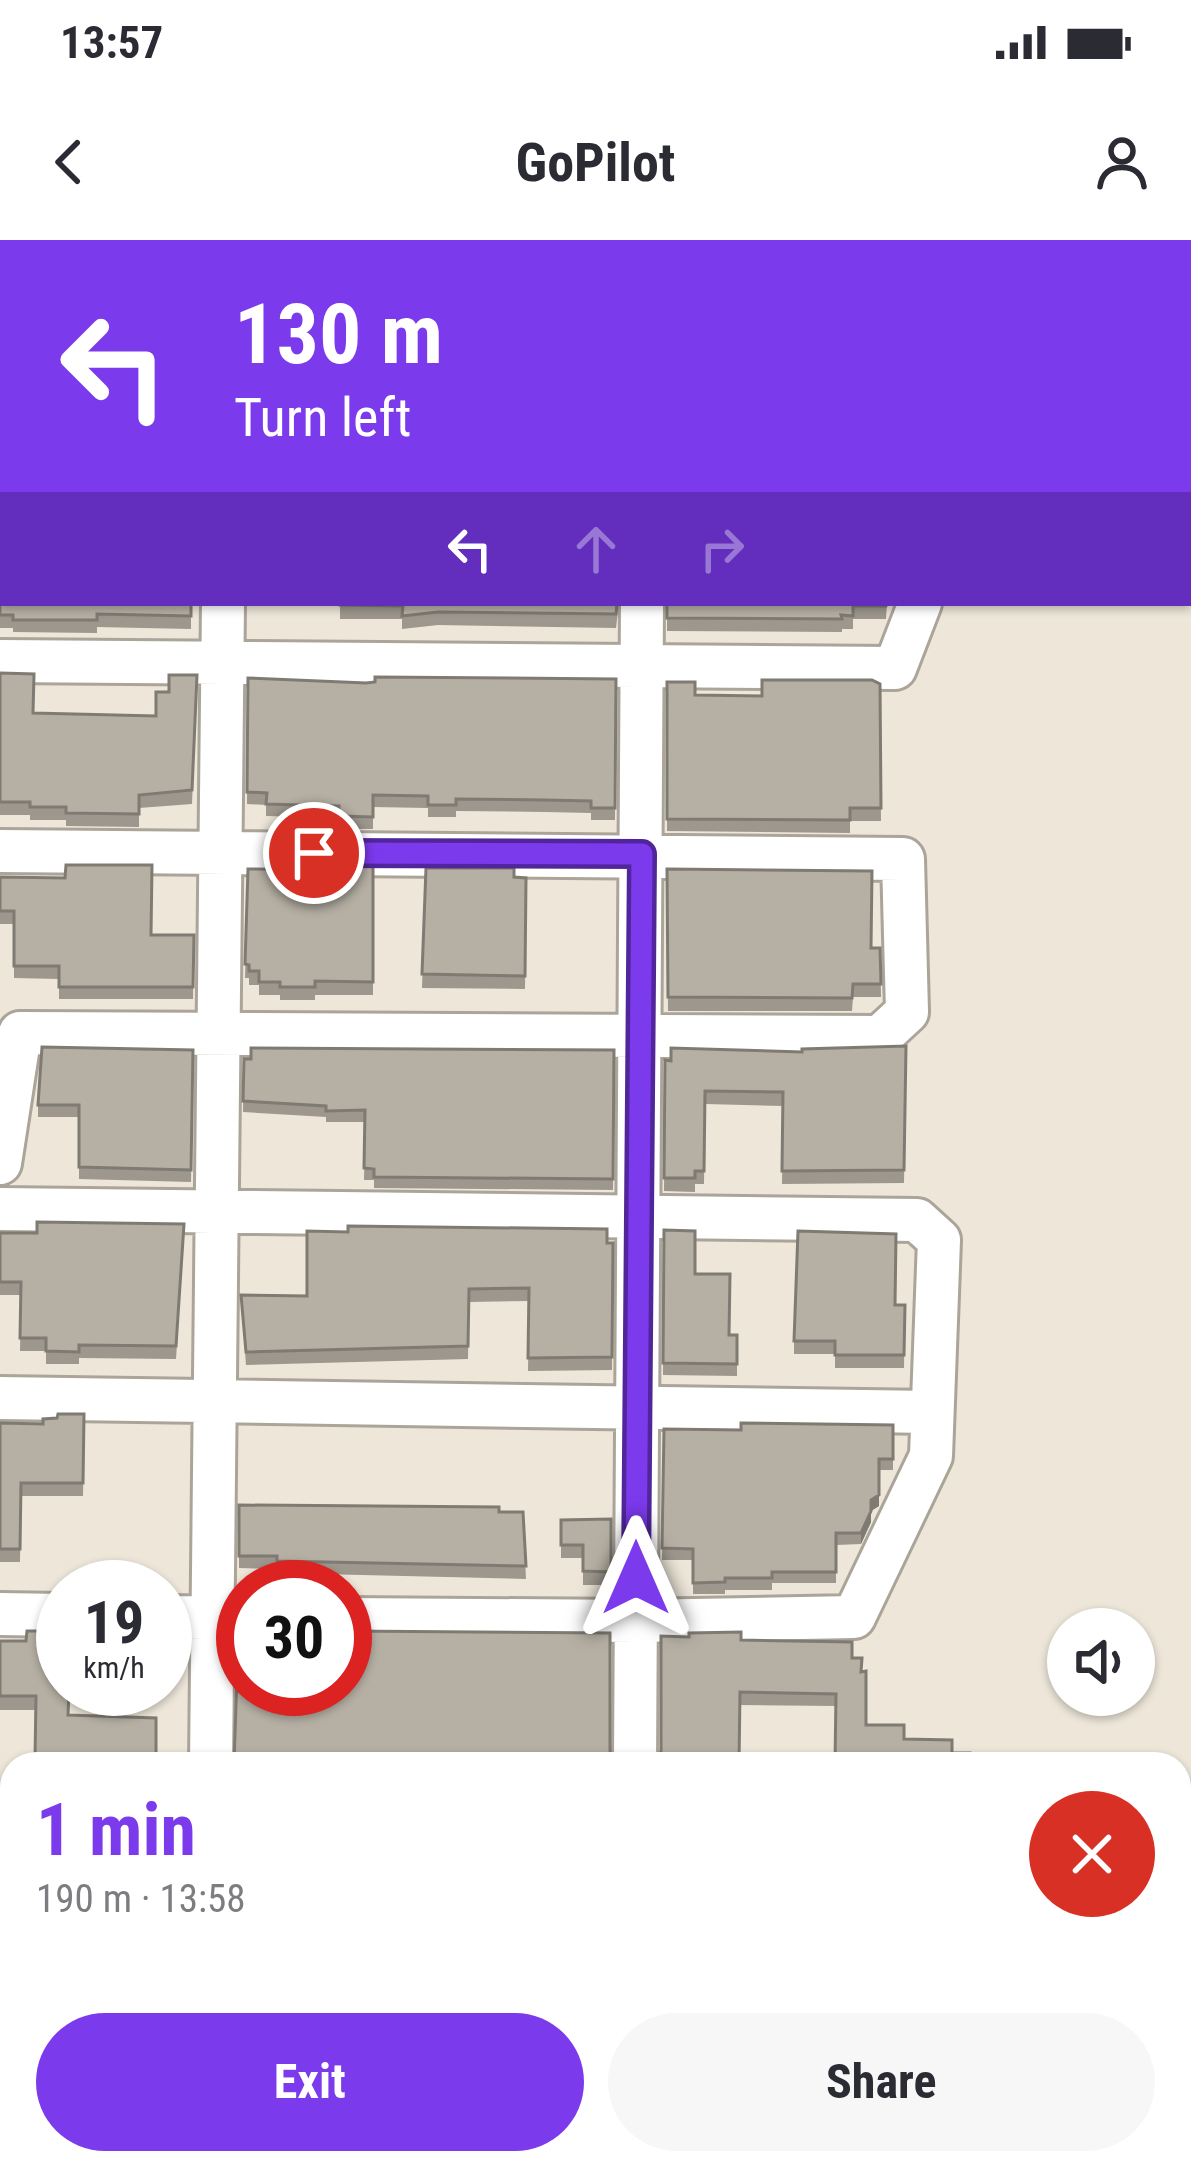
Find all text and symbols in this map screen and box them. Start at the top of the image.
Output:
text: 13:57 [60,16,163,69]
icon: back [36,129,102,195]
icon: person [1089,129,1155,195]
text: GoPilot [516,131,675,194]
text: 130 m [234,285,443,384]
icon: left [36,288,192,444]
text: Turn left [234,386,411,449]
icon: left [437,516,503,582]
icon: ahead [563,516,629,582]
icon: right [689,516,755,582]
pin [263,802,365,904]
icon: arrive [281,820,347,886]
position arrow [573,1515,699,1641]
speed limit sign: 30 [216,1560,372,1716]
text: 19 [84,1587,144,1658]
map controls [1047,1608,1155,1716]
button: sound [1047,1608,1155,1716]
text: km/h [83,1650,145,1685]
text: 1 min [36,1788,196,1873]
button: close [1029,1791,1155,1917]
text: 190 m · 13:58 [36,1876,246,1922]
button: Exit [36,2013,584,2151]
button: Share [608,2013,1155,2151]

